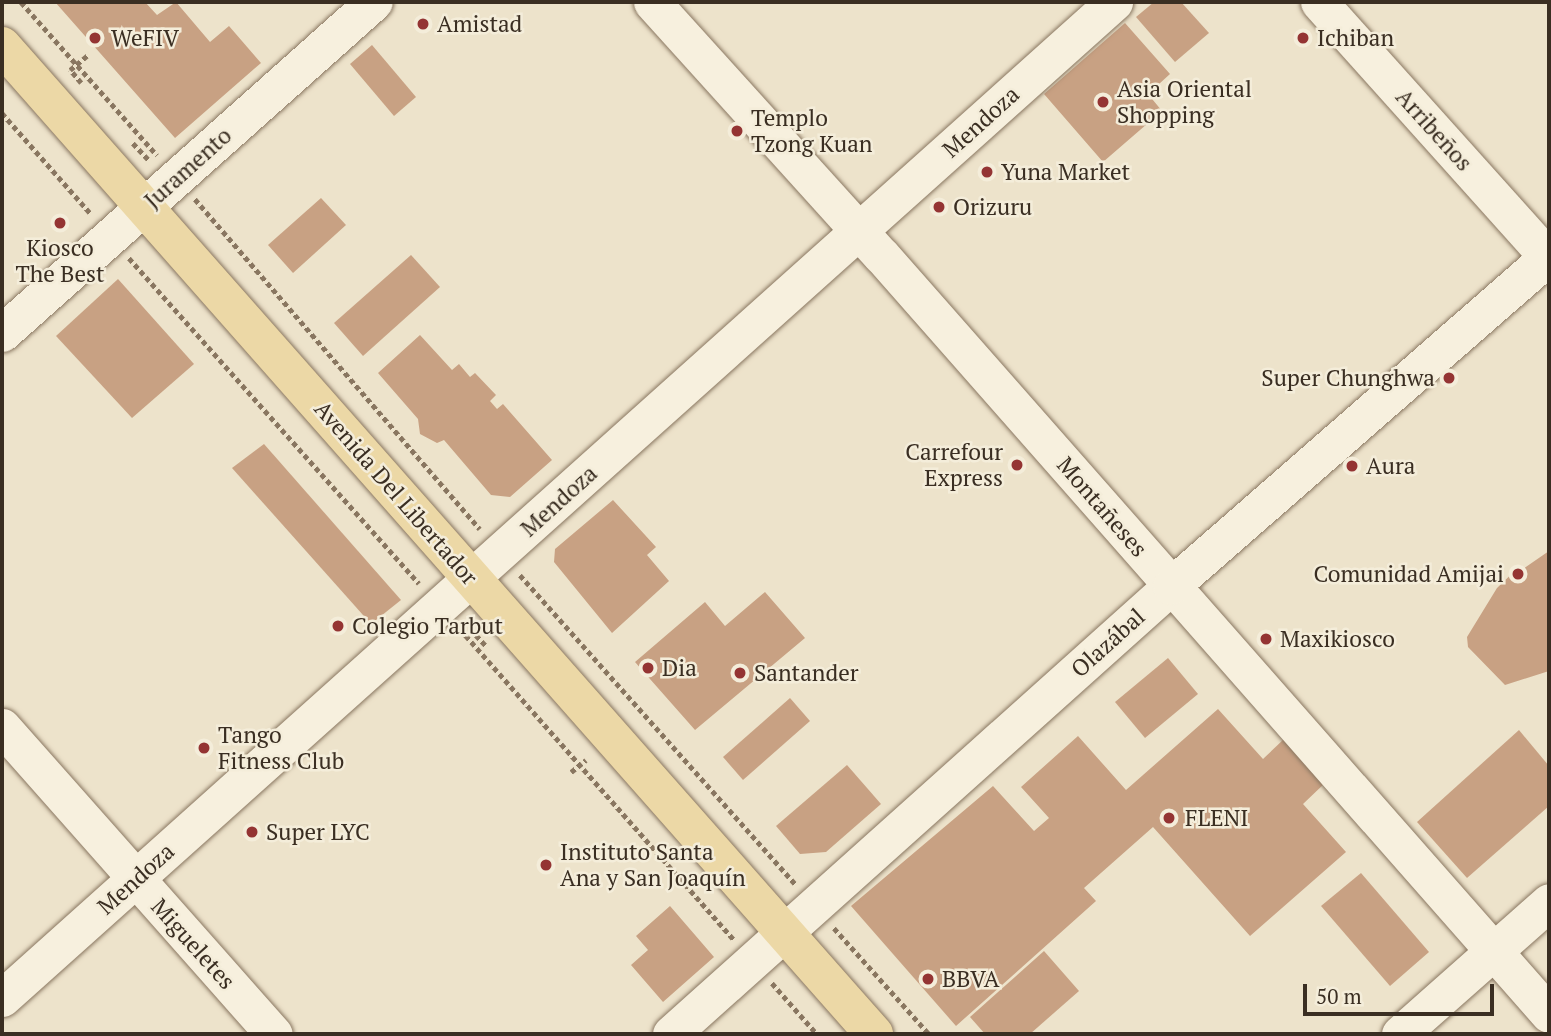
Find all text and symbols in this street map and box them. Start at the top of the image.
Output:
place label: Amistad [437,10,522,38]
marker: Amistad [415,16,431,32]
place label: WeFIV [111,24,179,52]
place label: Ichiban [1317,24,1394,52]
marker: WeFIV [85,28,105,48]
marker: Ichiban [1295,30,1311,46]
place label: Asia Oriental Shopping [1117,75,1252,129]
street label: Mendoza [937,81,1025,163]
street label: Arribeños [1390,83,1478,177]
marker: Asia Oriental Shopping [1095,94,1111,110]
place label: Templo Tzong Kuan [751,104,873,158]
street label: Juramento [139,122,237,214]
marker: Templo Tzong Kuan [729,123,745,139]
place label: Yuna Market [1001,158,1130,186]
marker: Yuna Market [979,164,995,180]
place label: Orizuru [953,193,1032,221]
marker: Orizuru [931,199,947,215]
marker: Kiosco The Best [52,215,68,231]
place label: Kiosco The Best [15,234,105,288]
place label: Super Chunghwa [1261,364,1435,392]
marker: Super Chunghwa [1441,370,1457,386]
street label: Avenida Del Libertador [309,395,483,591]
place label: Carrefour Express [905,438,1003,492]
street label: Montañeses [1051,451,1153,563]
place label: Aura [1366,452,1415,480]
marker: Carrefour Express [1009,457,1025,473]
marker: Aura [1344,458,1360,474]
street label: Mendoza [515,460,603,542]
place label: Comunidad Amijai [1313,560,1504,588]
marker: Comunidad Amijai [1510,566,1526,582]
street label: Olazábal [1066,603,1150,683]
place label: Colegio Tarbut [352,612,503,640]
marker: Colegio Tarbut [330,618,346,634]
place label: Maxikiosco [1280,625,1395,653]
marker: Maxikiosco [1258,631,1274,647]
place label: Dia [662,654,697,682]
place label: Santander [754,659,859,687]
marker: Dia [640,660,656,676]
marker: Santander [732,665,748,681]
place label: Tango Fitness Club [218,721,344,775]
marker: Tango Fitness Club [196,740,212,756]
place label: FLENI [1185,804,1248,832]
marker: FLENI [1159,808,1179,828]
place label: Super LYC [266,818,370,846]
marker: Super LYC [244,824,260,840]
street label: Mendoza [92,838,180,920]
place label: Instituto Santa Ana y San Joaquín [560,838,746,892]
marker: Instituto Santa Ana y San Joaquín [538,857,554,873]
street label: Migueletes [145,893,241,995]
place label: BBVA [942,965,999,993]
scale bar [1306,970,1497,1014]
marker: BBVA [920,971,936,987]
text: 50 m [1316,982,1362,1010]

